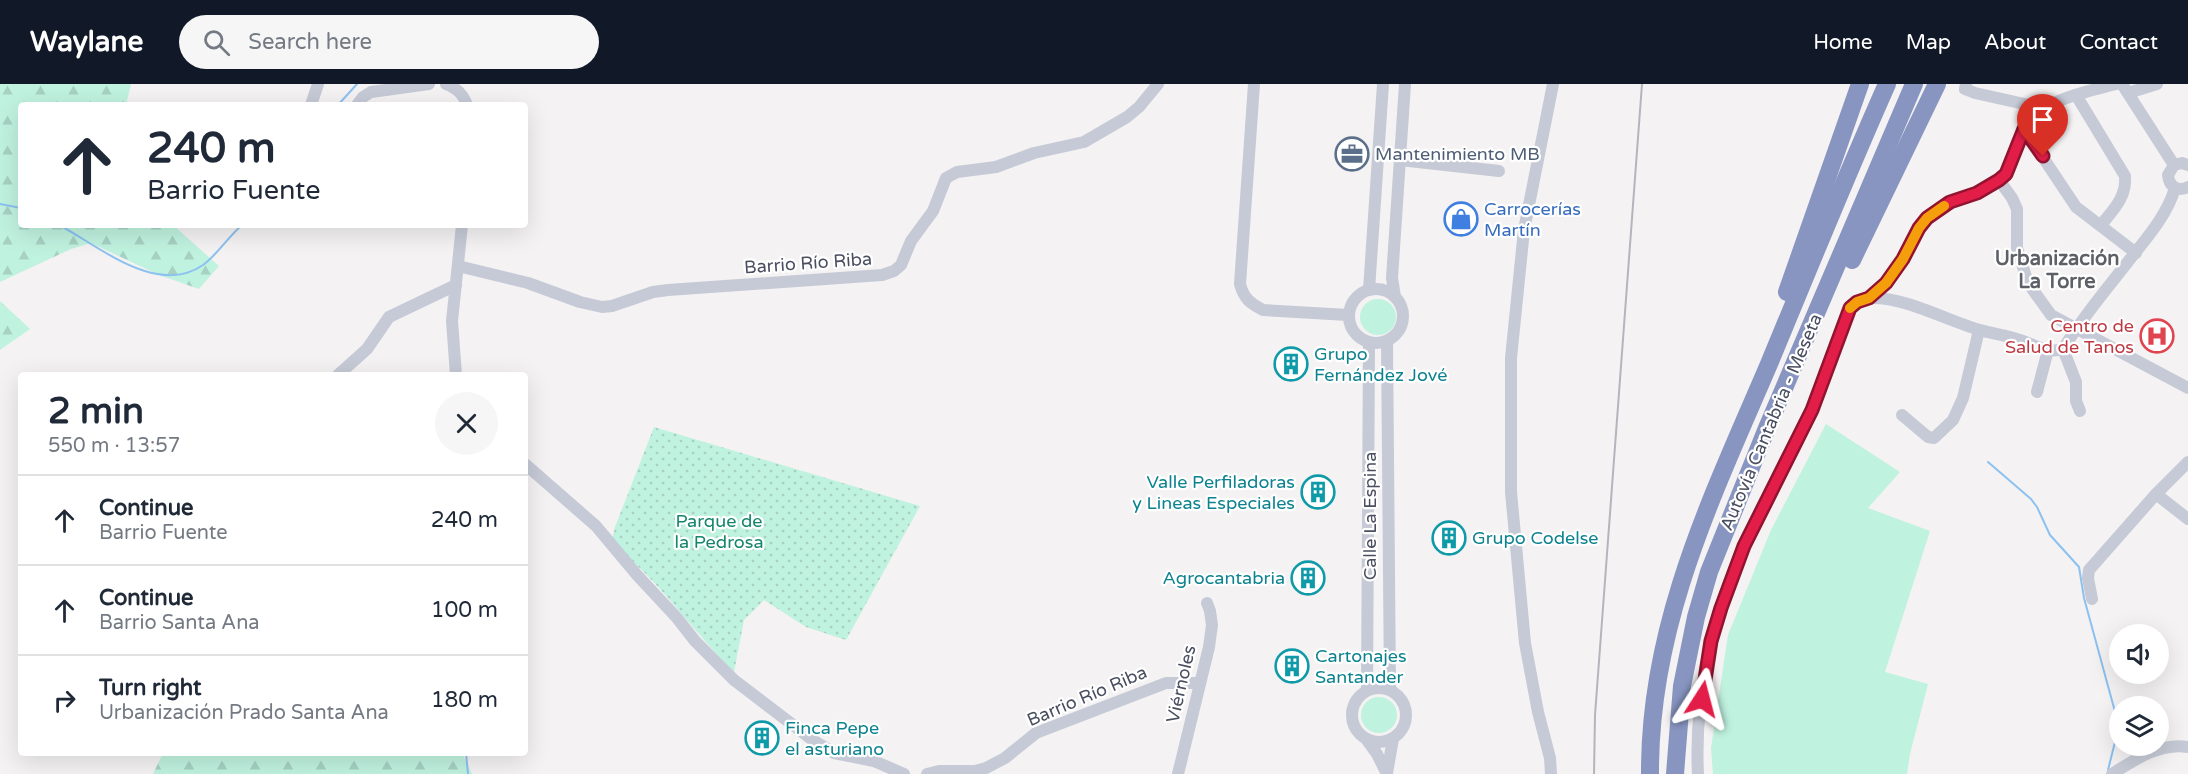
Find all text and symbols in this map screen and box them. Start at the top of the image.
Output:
search box [179,15,599,69]
text: Waylane [30,25,143,59]
icon: search [200,26,233,59]
text: Search here [248,29,372,55]
text: Home [1813,30,1873,55]
text: Map [1906,30,1951,55]
text: About [1984,30,2046,55]
text: Contact [2079,30,2158,55]
pin [2017,94,2068,156]
icon: arrive [2026,103,2059,136]
text: 240 m [147,123,276,174]
icon: ahead [48,126,126,204]
office icon: Mantenimiento MB [1334,136,1370,172]
place label: Mantenimiento MB [1375,143,1540,165]
text: Barrio Fuente [147,174,320,207]
place label: Carrocerías Martín [1484,198,1581,241]
shop icon: Carrocerías Martín [1443,201,1479,237]
district label: Urbanización La Torre [1995,247,2119,294]
street label: Barrio Río Riba [743,248,873,278]
street label: Autovía Cantabria - Meseta [1715,310,1827,534]
place label: Centro de Salud de Tanos [2005,315,2134,358]
hospital icon: Centro de Salud de Tanos [2139,318,2175,354]
place label: Grupo Fernández Jové [1314,343,1447,386]
building icon: Grupo Fernández Jové [1273,346,1309,382]
text: 2 min [48,390,144,433]
button: close [435,392,498,455]
text: 550 m · 13:57 [48,434,180,458]
street label: Calle La Espina [1359,452,1381,580]
place label: Valle Perfiladoras y Lineas Especiales [1132,471,1295,514]
building icon: Valle Perfiladoras y Lineas Especiales [1300,474,1336,510]
text: Continue [99,495,194,521]
icon: ahead [48,504,81,537]
text: 240 m [431,507,498,533]
park label: Parque de la Pedrosa [675,510,764,553]
building icon: Grupo Codelse [1431,520,1467,556]
text: Barrio Fuente [99,521,227,545]
place label: Grupo Codelse [1472,527,1599,549]
building icon: Agrocantabria [1290,560,1326,596]
place label: Agrocantabria [1163,567,1285,589]
text: Continue [99,585,194,611]
icon: ahead [48,594,81,627]
text: 100 m [431,597,498,623]
text: Barrio Santa Ana [99,611,260,635]
map controls [2109,624,2169,756]
button: sound [2109,624,2169,684]
street label: Viérnoles [1161,643,1201,725]
place label: Cartonajes Santander [1315,645,1407,688]
building icon: Cartonajes Santander [1274,648,1310,684]
street label: Barrio Río Riba [1024,661,1150,731]
position arrow [1670,667,1734,731]
text: Turn right [99,675,201,701]
icon: right [48,684,81,717]
text: 180 m [431,687,498,713]
button: layers [2109,696,2169,756]
text: Urbanización Prado Santa Ana [99,701,389,725]
place label: Finca Pepe el asturiano [785,717,884,760]
building icon: Finca Pepe el asturiano [744,720,780,756]

